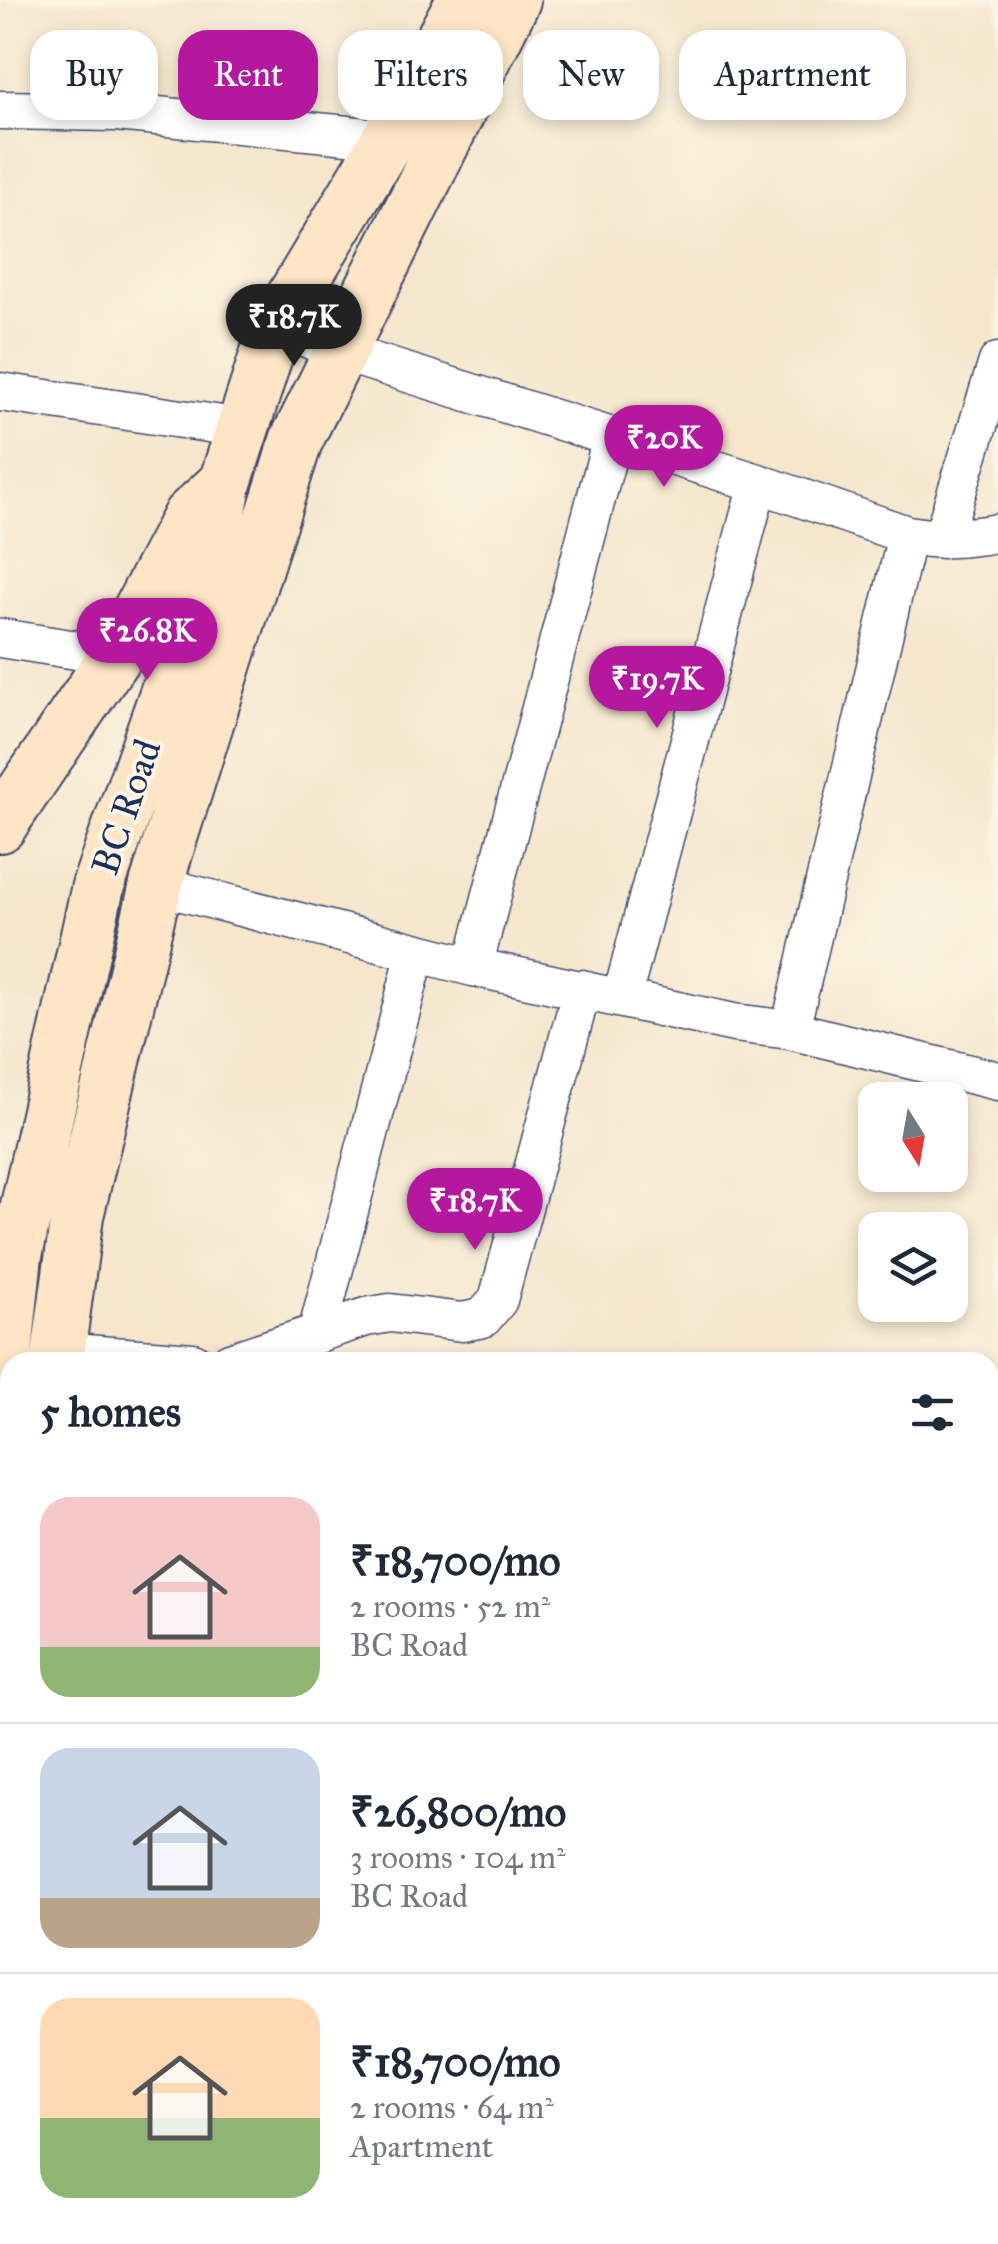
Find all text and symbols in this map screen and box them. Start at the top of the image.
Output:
chip: Buy [30,30,158,120]
chip: Rent [178,30,318,120]
chip: Filters [338,30,503,120]
chip: New [523,30,659,120]
chip: Apartment [679,30,906,120]
pin: ₹18.7K [213,284,375,369]
text: ₹18.7K [248,297,340,336]
pin: ₹20K [605,405,723,490]
text: ₹20K [626,418,702,457]
pin: ₹26.8K [66,598,228,683]
text: ₹26.8K [99,611,195,650]
pin: ₹19.7K [576,646,738,731]
text: ₹19.7K [611,659,703,698]
street label: BC Road [81,733,171,881]
north arrow [858,1082,968,1192]
map controls [858,1082,968,1322]
pin: ₹18.7K [394,1168,556,1253]
text: ₹18.7K [429,1181,521,1220]
button: layers [858,1212,968,1322]
icon: filters [905,1385,960,1440]
text: 5 homes [40,1386,181,1438]
text: ₹18,700/mo [350,1535,561,1587]
icon: home [120,1537,240,1657]
text: 2 rooms · 52 m² [350,1587,550,1626]
text: BC Road [350,1626,468,1665]
text: ₹26,800/mo [350,1786,566,1838]
icon: home [120,1788,240,1908]
text: 3 rooms · 104 m² [350,1838,566,1877]
text: BC Road [350,1877,468,1916]
text: ₹18,700/mo [350,2036,561,2088]
icon: home [120,2038,240,2158]
text: 2 rooms · 64 m² [350,2088,554,2127]
text: Apartment [350,2127,493,2166]

